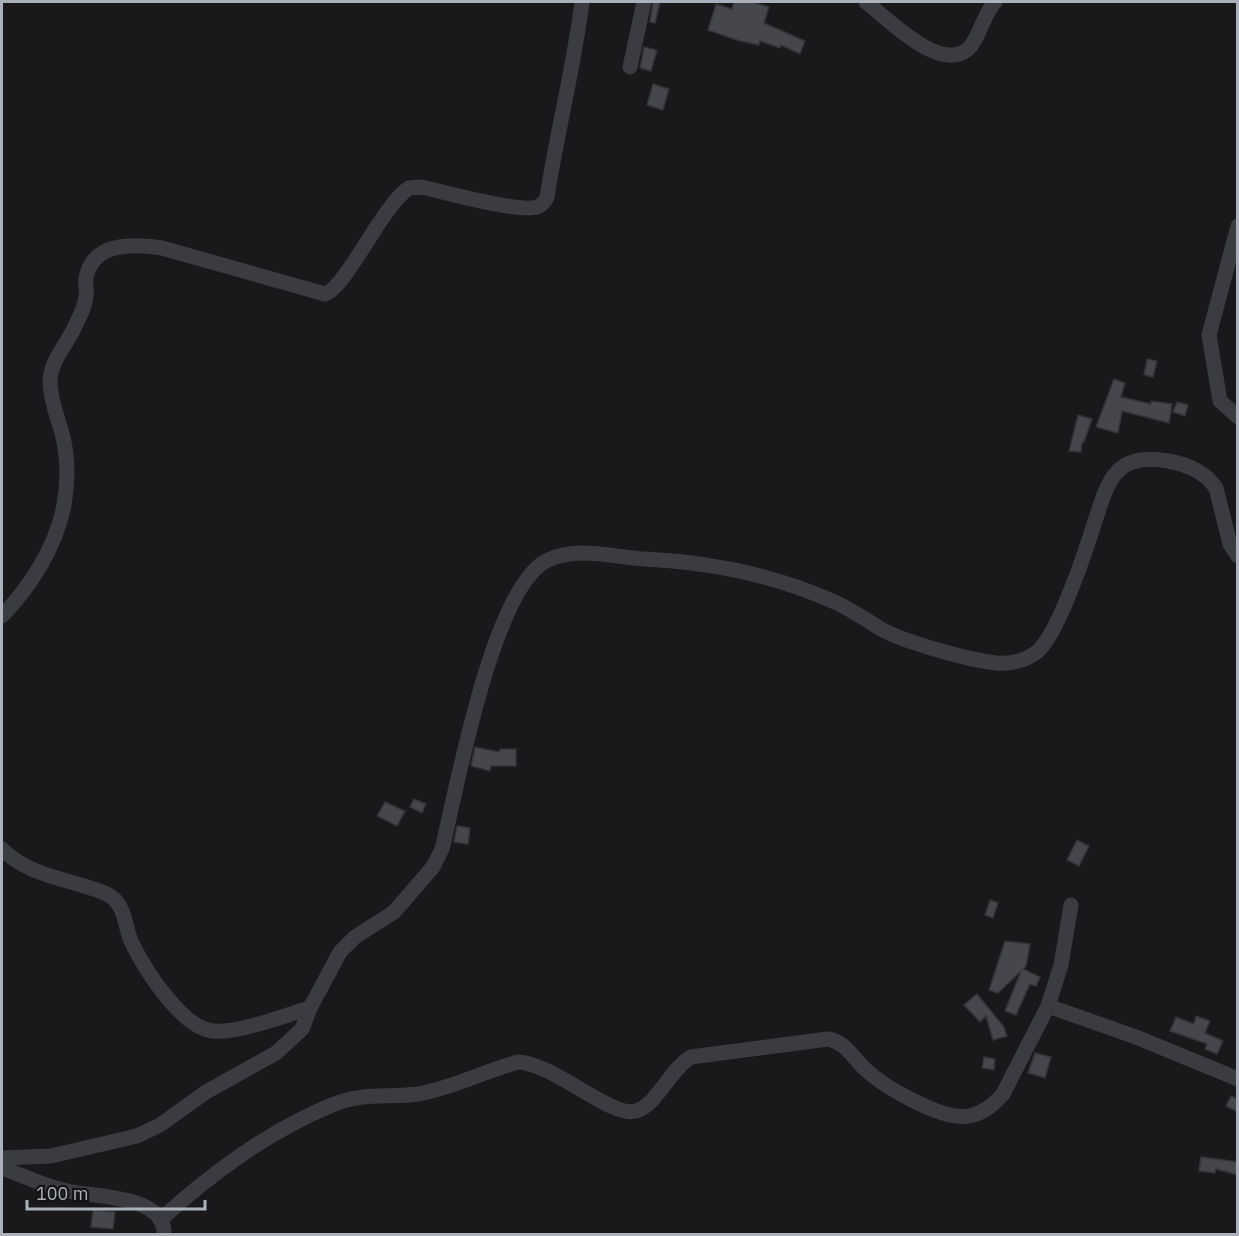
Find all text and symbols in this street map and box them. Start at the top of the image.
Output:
scale bar [27,1173,206,1211]
text: 100 m [36,1182,88,1205]

